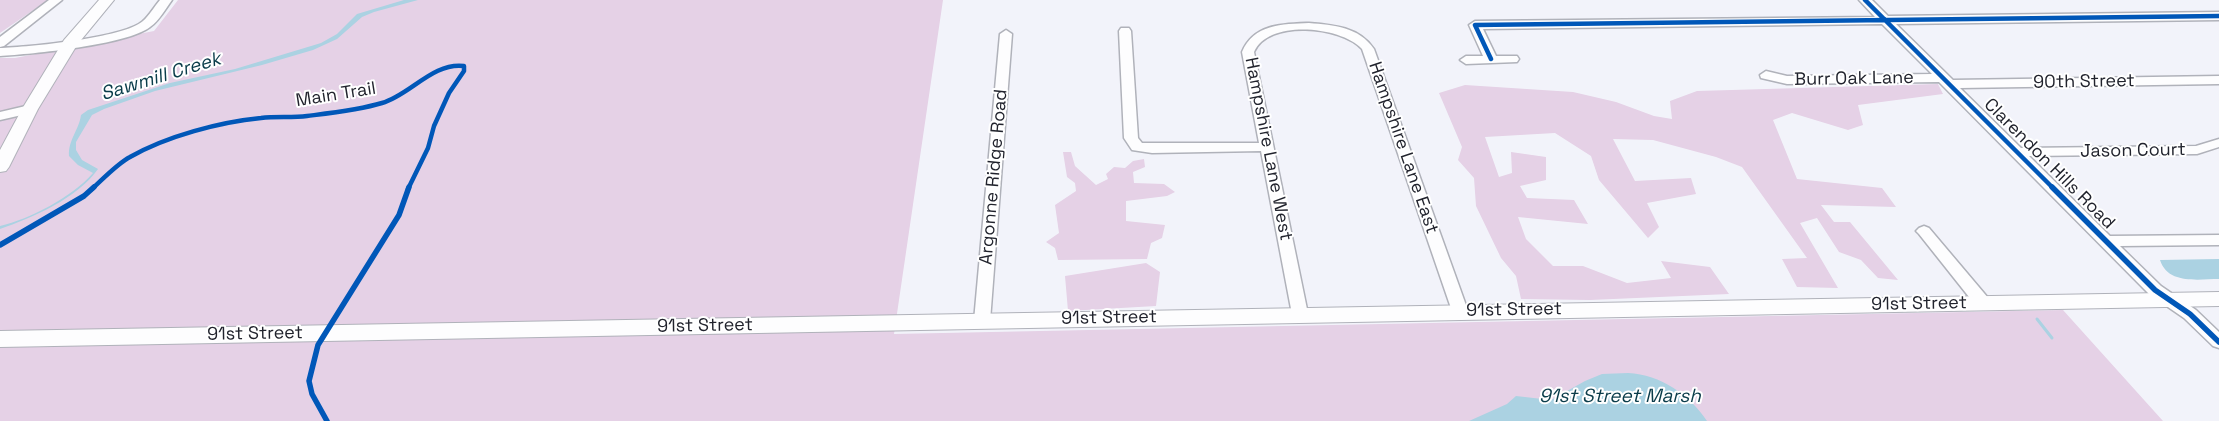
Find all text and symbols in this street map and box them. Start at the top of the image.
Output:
water label: Sawmill Creek [98,48,224,106]
street label: Hampshire Lane West [1240,56,1296,242]
street label: Hampshire Lane East [1363,59,1443,237]
street label: Burr Oak Lane [1794,67,1914,91]
street label: 90th Street [2033,70,2135,94]
street label: Main Trail [294,78,378,112]
street label: Argonne Ridge Road [976,88,1012,266]
street label: Clarendon Hills Road [1979,94,2119,234]
street label: Jason Court [2080,139,2186,163]
street label: 91st Street [1871,292,1967,316]
street label: 91st Street [1466,298,1562,322]
street label: 91st Street [1061,306,1157,330]
street label: 91st Street [657,314,753,338]
street label: 91st Street [207,322,303,346]
water label: 91st Street Marsh [1539,386,1701,408]

